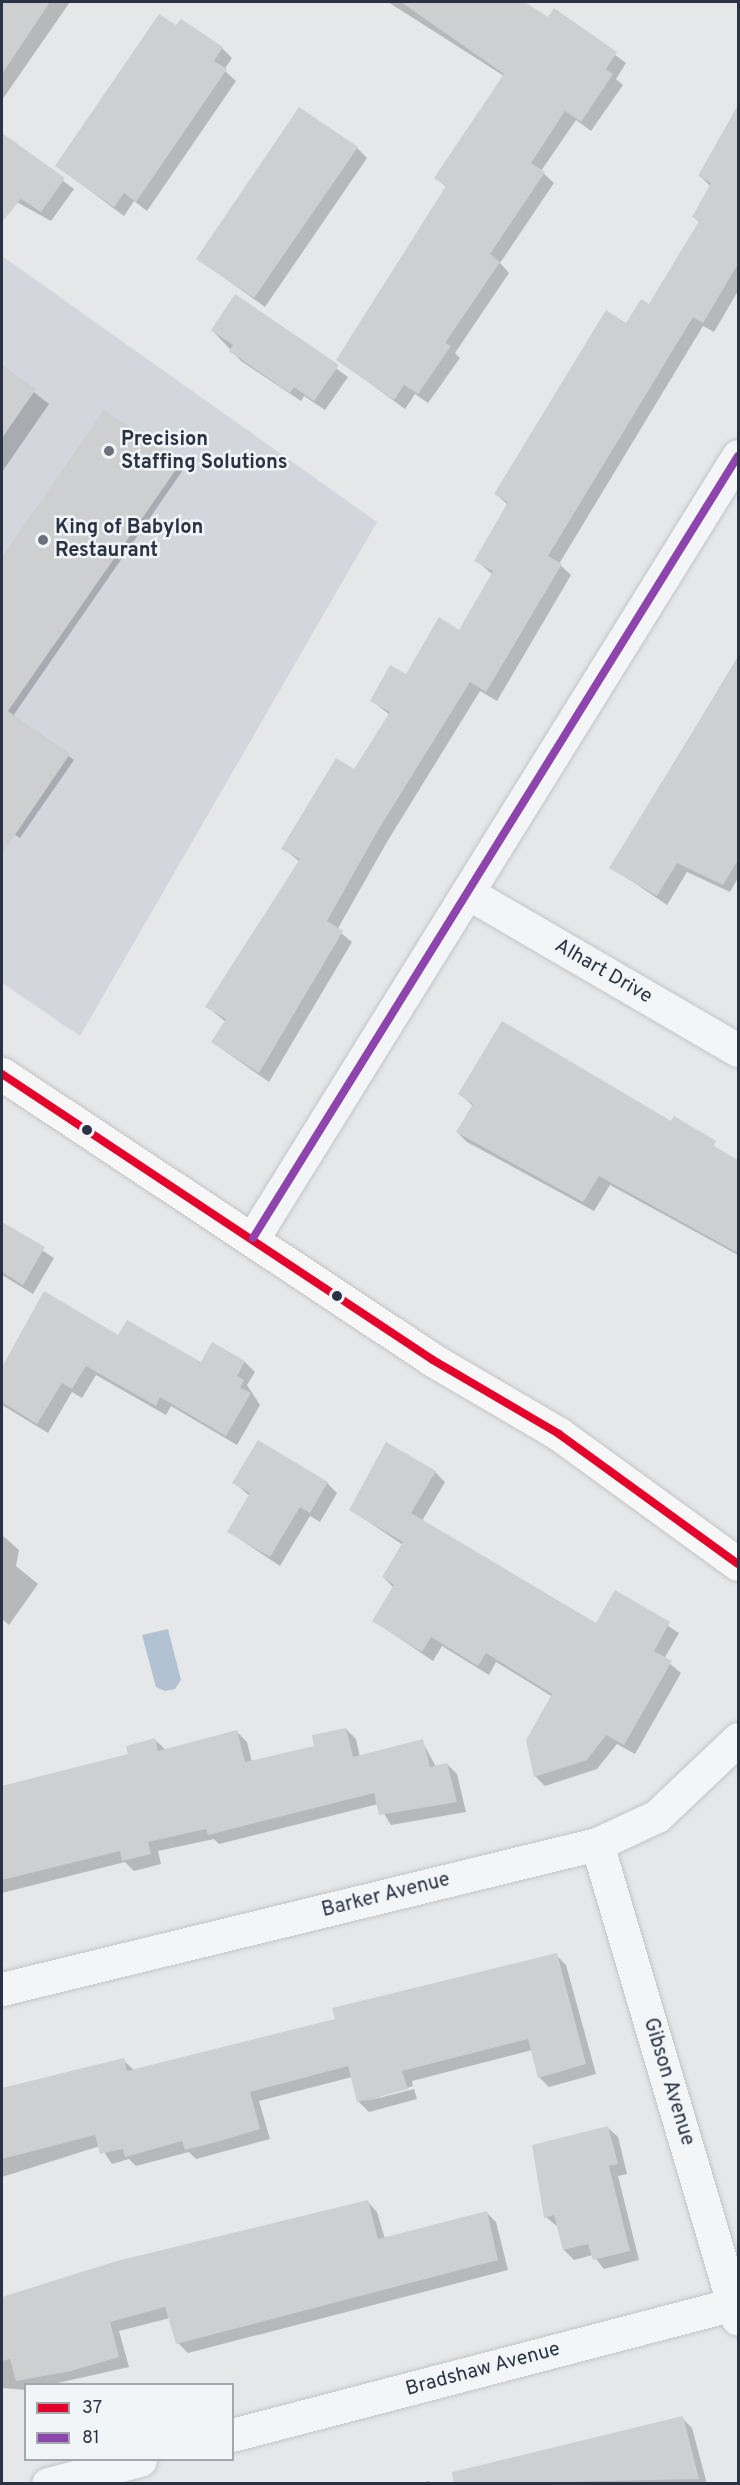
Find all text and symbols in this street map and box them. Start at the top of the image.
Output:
place label: Precision Staffing Solutions [121,428,288,475]
marker: Precision Staffing Solutions [102,444,116,458]
place label: King of Babylon Restaurant [55,516,203,563]
marker: King of Babylon Restaurant [36,533,50,547]
street label: Alhart Drive [550,934,656,1010]
unlabelled marker [81,1124,93,1136]
unlabelled marker [331,1290,343,1302]
street label: Barker Avenue [319,1868,453,1924]
street label: Gibson Avenue [637,2015,699,2149]
street label: Bradshaw Avenue [403,2338,563,2402]
legend [24,2383,234,2461]
text: 37 [82,2397,102,2420]
text: 81 [82,2427,100,2450]

